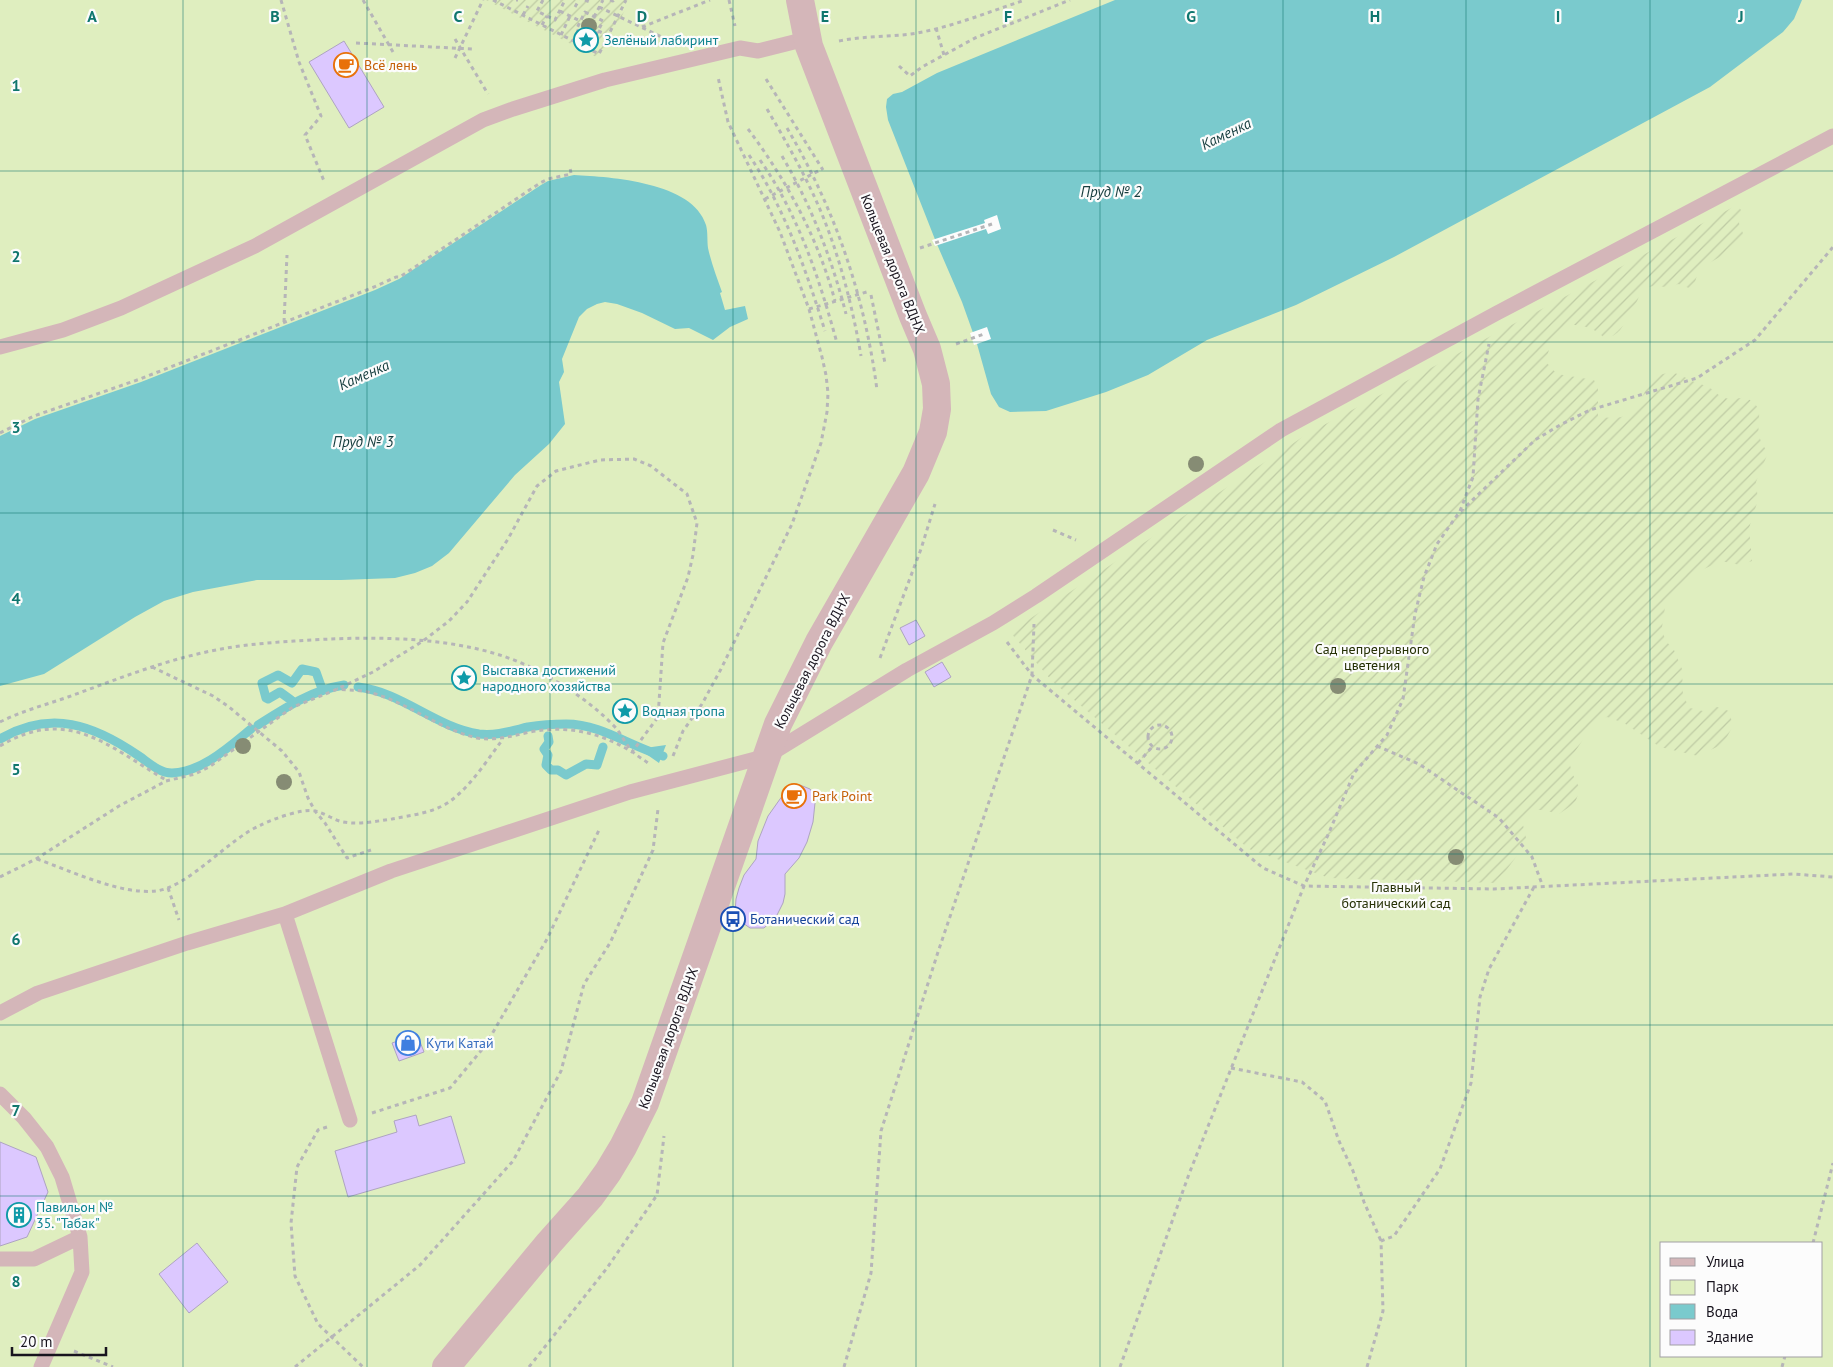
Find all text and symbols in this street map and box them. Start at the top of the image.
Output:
text: A [87,6,97,26]
text: B [270,6,280,26]
text: C [454,6,463,26]
text: D [637,6,647,26]
text: E [821,6,829,26]
text: F [1004,6,1012,26]
text: G [1186,6,1196,26]
text: H [1370,6,1380,26]
text: I [1556,6,1560,26]
text: J [1737,6,1744,26]
place icon: Зелёный лабиринт [573,27,599,53]
place label: Зелёный лабиринт [604,31,719,49]
cafe icon: Всё лень [333,52,359,78]
place label: Всё лень [364,56,418,74]
text: 1 [11,75,21,95]
water label: Каменка [1198,113,1255,154]
water label: Пруд № 2 [1081,182,1142,201]
street label: Кольцевая дорога ВДНХ [857,191,929,337]
text: 2 [11,246,21,266]
water label: Каменка [335,355,393,394]
text: 3 [11,417,21,437]
water label: Пруд № 3 [333,432,394,451]
text: 4 [11,588,21,608]
street label: Кольцевая дорога ВДНХ [770,590,854,732]
park label: Сад непрерывного цветения [1315,640,1429,674]
place label: Выставка достижений народного хозяйства [482,661,616,695]
place icon: Выставка достижений народного хозяйства [451,665,477,691]
place icon: Водная тропа [612,698,638,724]
place label: Водная тропа [642,702,725,720]
text: 5 [11,759,21,779]
cafe icon: Park Point [781,783,807,809]
place label: Park Point [812,787,872,805]
park label: Главный ботанический сад [1341,878,1451,912]
bus stop icon: Ботанический сад [720,906,746,932]
place label: Ботанический сад [750,910,860,928]
text: 6 [11,929,21,949]
street label: Кольцевая дорога ВДНХ [634,964,702,1111]
shop icon: Кути Катай [395,1030,421,1056]
place label: Кути Катай [426,1034,494,1052]
text: 7 [11,1100,21,1120]
place label: Павильон № 35. "Табак" [36,1198,113,1232]
building icon: Павильон № 35. "Табак" [6,1202,32,1228]
legend [1660,1242,1823,1357]
text: Улица [1706,1252,1744,1271]
text: 8 [11,1271,21,1291]
text: Парк [1706,1277,1739,1296]
text: Вода [1706,1302,1738,1321]
scale bar [12,1324,106,1356]
text: Здание [1706,1327,1754,1346]
text: 20 m [20,1332,53,1351]

